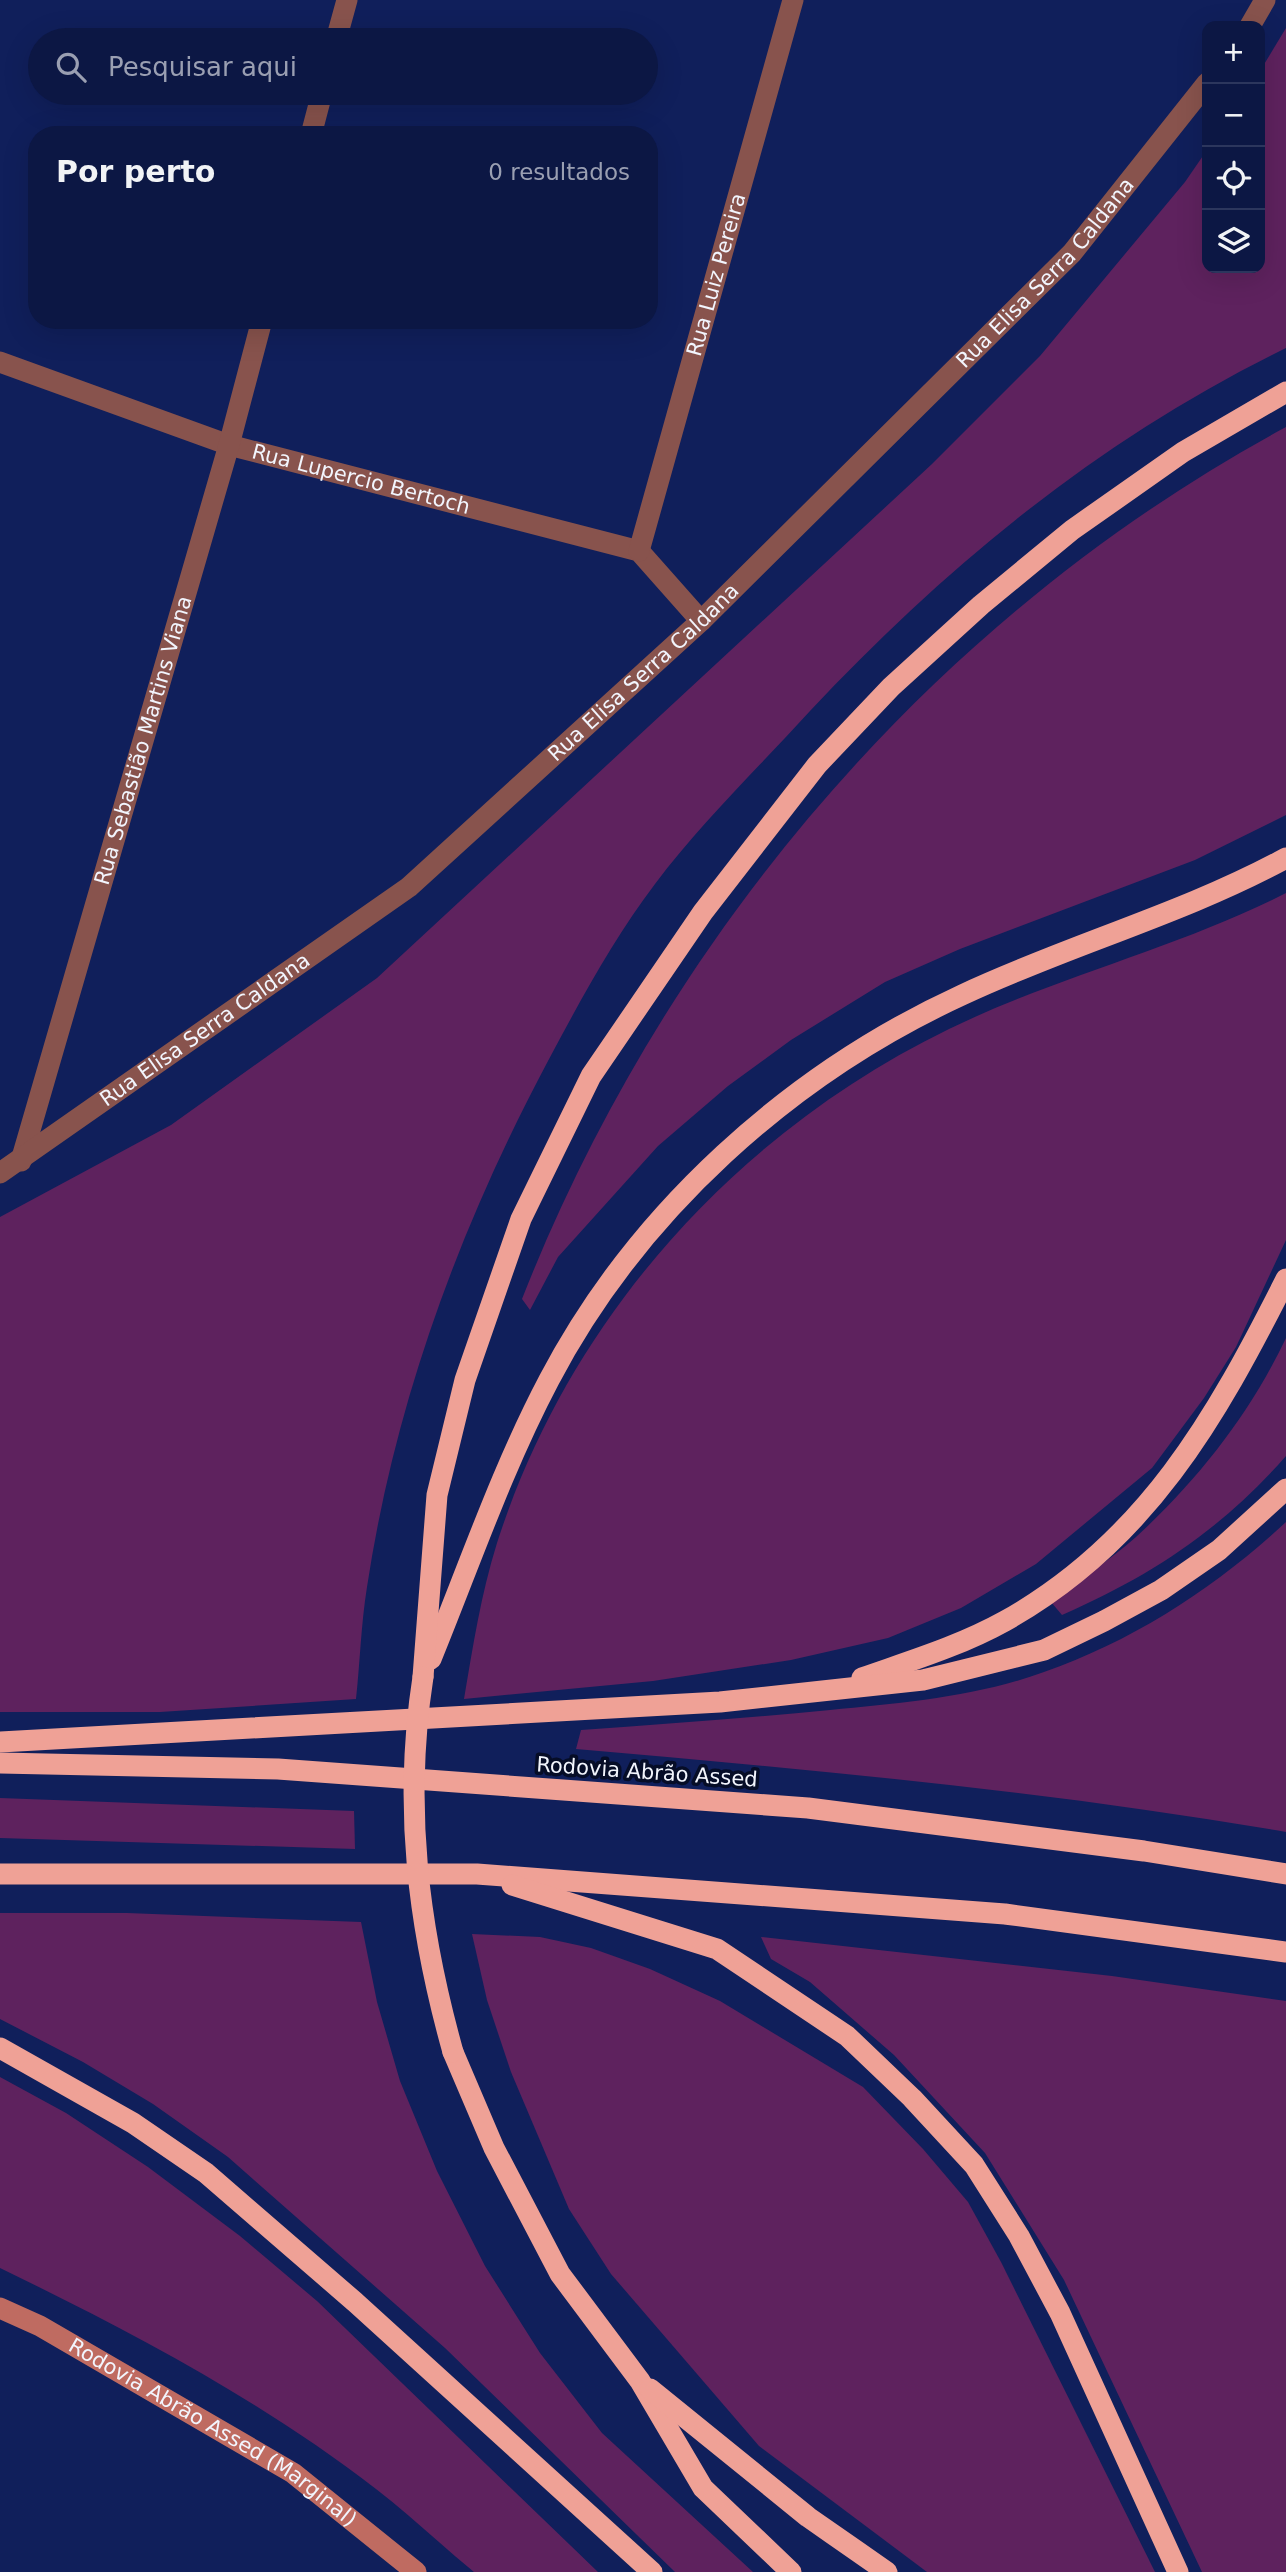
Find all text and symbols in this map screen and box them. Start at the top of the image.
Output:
map controls [1202,21,1265,273]
button: + [1202,21,1265,84]
search box [28,28,658,105]
icon: search [52,48,90,86]
text: Pesquisar aqui [108,52,297,82]
button: − [1202,84,1265,147]
button: locate [1202,147,1265,210]
text: Por perto [56,154,215,189]
text: 0 resultados [488,159,630,185]
street label: Rua Elisa Serra Caldana [951,173,1139,373]
street label: Rua Luiz Pereira [682,190,750,359]
button: layers [1202,210,1265,273]
street label: Rua Lupercio Bertoch [249,439,473,519]
street label: Rua Elisa Serra Caldana [543,579,744,766]
street label: Rua Sebastião Martins Viana [90,593,197,888]
street label: Rua Elisa Serra Caldana [95,948,314,1111]
street label: Rodovia Abrão Assed [536,1752,758,1792]
street label: Rodovia Abrão Assed (Marginal) [65,2333,361,2531]

